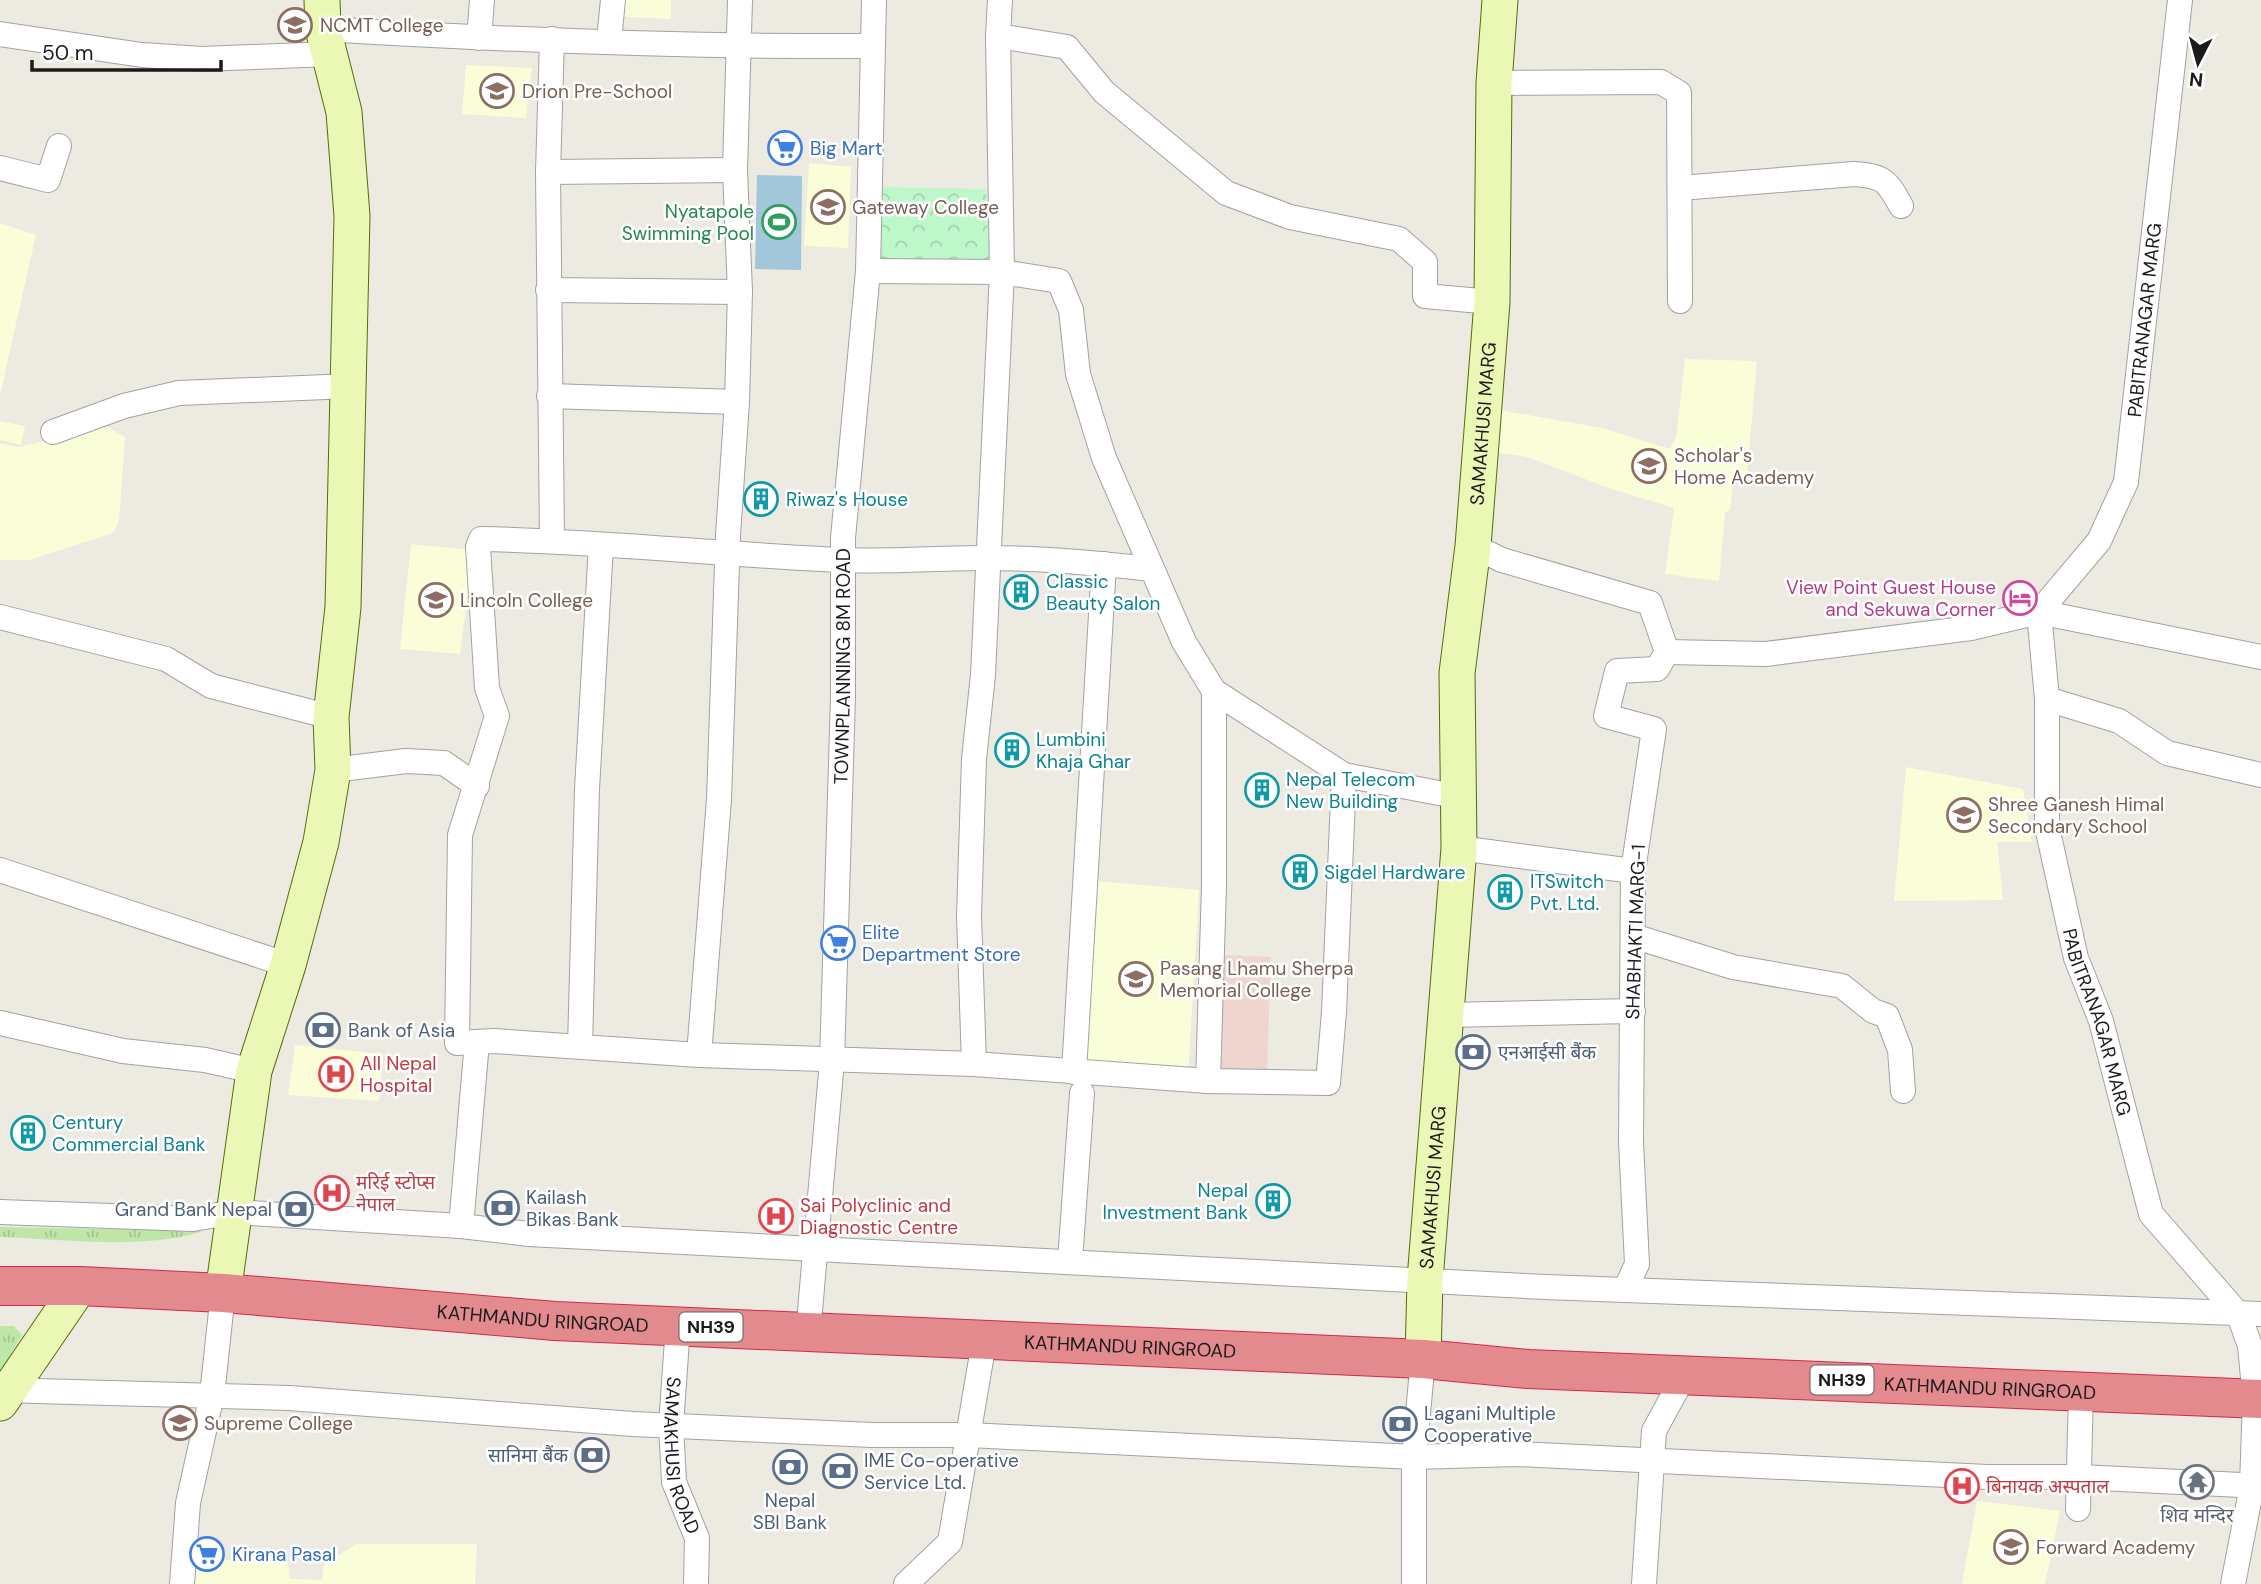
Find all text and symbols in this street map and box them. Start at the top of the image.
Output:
school or university icon: NCMT College [276,6,314,44]
place label: NCMT College [320,13,444,38]
scale bar [32,28,220,72]
north arrow [2163,28,2233,98]
text: 50 m [42,39,93,67]
text: N [2188,66,2204,93]
school or university icon: Drion Pre-School [478,72,516,110]
place label: Drion Pre-School [522,79,672,104]
supermarket icon: Big Mart [766,129,804,167]
place label: Big Mart [810,136,882,161]
school or university icon: Gateway College [809,188,847,226]
place label: Gateway College [852,195,999,220]
place label: Nyatapole Swimming Pool [622,199,754,246]
sports icon: Nyatapole Swimming Pool [760,203,798,241]
street label: PABITRANAGAR MARG [2122,222,2167,418]
street label: SAMAKHUSI MARG [1464,341,1502,506]
place label: Scholar's Home Academy [1674,443,1815,490]
school or university icon: Scholar's Home Academy [1630,447,1668,485]
building icon: Riwaz's House [742,480,780,518]
place label: Riwaz's House [786,487,908,512]
street label: TOWNPLANNING 8M ROAD [828,548,856,785]
place label: Classic Beauty Salon [1046,569,1160,616]
building icon: Classic Beauty Salon [1002,573,1040,611]
place label: View Point Guest House and Sekuwa Corner [1786,575,1996,622]
hotel icon: View Point Guest House and Sekuwa Corner [2001,579,2039,617]
school or university icon: Lincoln College [417,581,455,619]
place label: Lincoln College [460,588,593,613]
place label: Lumbini Khaja Ghar [1036,727,1131,774]
building icon: Lumbini Khaja Ghar [993,731,1031,769]
place label: Nepal Telecom New Building [1286,767,1415,814]
building icon: Nepal Telecom New Building [1243,771,1281,809]
place label: Shree Ganesh Himal Secondary School [1988,792,2164,839]
school or university icon: Shree Ganesh Himal Secondary School [1945,796,1983,834]
street label: SHABHAKTI MARG-1 [1620,844,1651,1020]
building icon: Sigdel Hardware [1281,853,1319,891]
place label: Sigdel Hardware [1324,860,1466,885]
place label: ITSwitch Pvt. Ltd. [1530,869,1604,916]
building icon: ITSwitch Pvt. Ltd. [1486,873,1524,911]
place label: Elite Department Store [862,920,1021,967]
supermarket icon: Elite Department Store [819,924,857,962]
street label: PABITRANAGAR MARG [2057,926,2137,1119]
place label: Pasang Lhamu Sherpa Memorial College [1160,956,1354,1003]
school or university icon: Pasang Lhamu Sherpa Memorial College [1117,960,1155,998]
bank icon: Bank of Asia [304,1011,342,1049]
place label: Bank of Asia [348,1018,455,1043]
bank icon: एनआईसी बैंक [1454,1033,1492,1071]
place label: एनआईसी बैंक [1498,1040,1596,1065]
place label: All Nepal Hospital [360,1051,437,1098]
hospital icon: All Nepal Hospital [317,1055,355,1093]
street label: SAMAKHUSI MARG [1414,1105,1452,1270]
place label: Century Commercial Bank [52,1110,206,1157]
building icon: Century Commercial Bank [9,1114,47,1152]
place label: मरिई स्टोप्स नेपाल [356,1170,436,1217]
hospital icon: मरिई स्टोप्स नेपाल [313,1174,351,1212]
place label: Nepal Investment Bank [1103,1178,1248,1225]
building icon: Nepal Investment Bank [1254,1182,1292,1220]
place label: Kailash Bikas Bank [526,1185,619,1232]
bank icon: Kailash Bikas Bank [483,1189,521,1227]
bank icon: Grand Bank Nepal [277,1190,315,1228]
place label: Sai Polyclinic and Diagnostic Centre [800,1193,958,1240]
place label: Grand Bank Nepal [115,1197,272,1222]
hospital icon: Sai Polyclinic and Diagnostic Centre [757,1197,795,1235]
street label: KATHMANDU RINGROAD [436,1299,649,1338]
road number: NH39 [680,1312,742,1342]
street label: KATHMANDU RINGROAD [1023,1330,1237,1364]
road number: NH39 [1811,1366,1874,1394]
street label: KATHMANDU RINGROAD [1883,1372,2096,1405]
street label: SAMAKHUSI ROAD [658,1376,706,1538]
place label: Lagani Multiple Cooperative [1424,1401,1556,1448]
school or university icon: Supreme College [161,1404,199,1442]
bank icon: Lagani Multiple Cooperative [1381,1405,1419,1443]
place label: Supreme College [204,1411,353,1436]
bank icon: सानिमा बैंक [573,1436,611,1474]
place label: सानिमा बैंक [488,1443,568,1468]
bank icon: Nepal SBI Bank [771,1448,809,1486]
place label: IME Co-operative Service Ltd. [864,1448,1019,1495]
bank icon: IME Co-operative Service Ltd. [821,1452,859,1490]
temple icon: शिव मन्दिर [2178,1463,2216,1501]
hospital icon: बिनायक अस्पताल [1943,1467,1981,1505]
place label: बिनायक अस्पताल [1986,1474,2110,1499]
place label: Nepal SBI Bank [753,1488,828,1535]
place label: शिव मन्दिर [2160,1503,2235,1528]
school or university icon: Forward Academy [1992,1528,2030,1566]
supermarket icon: Kirana Pasal [188,1535,226,1573]
place label: Forward Academy [2036,1535,2196,1560]
place label: Kirana Pasal [232,1542,336,1567]

